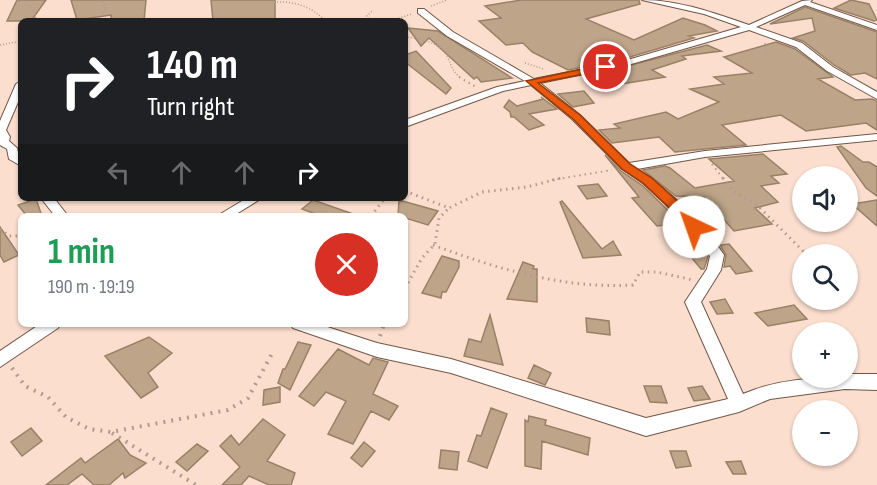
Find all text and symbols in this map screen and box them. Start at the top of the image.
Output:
text: 140 m [147,40,238,91]
pin [580,41,631,92]
icon: right [48,42,126,120]
icon: arrive [589,50,622,83]
text: Turn right [147,91,234,123]
icon: left [102,156,135,189]
icon: ahead [165,156,198,189]
icon: ahead [228,156,261,189]
icon: right [291,156,324,189]
map controls [792,166,858,466]
button: sound [792,166,858,232]
position arrow [662,195,726,259]
text: 1 min [48,231,115,274]
button: close [315,233,378,296]
button: search [792,244,858,310]
text: 190 m · 19:19 [48,275,135,299]
button: + [792,322,858,388]
button: − [792,400,858,466]

